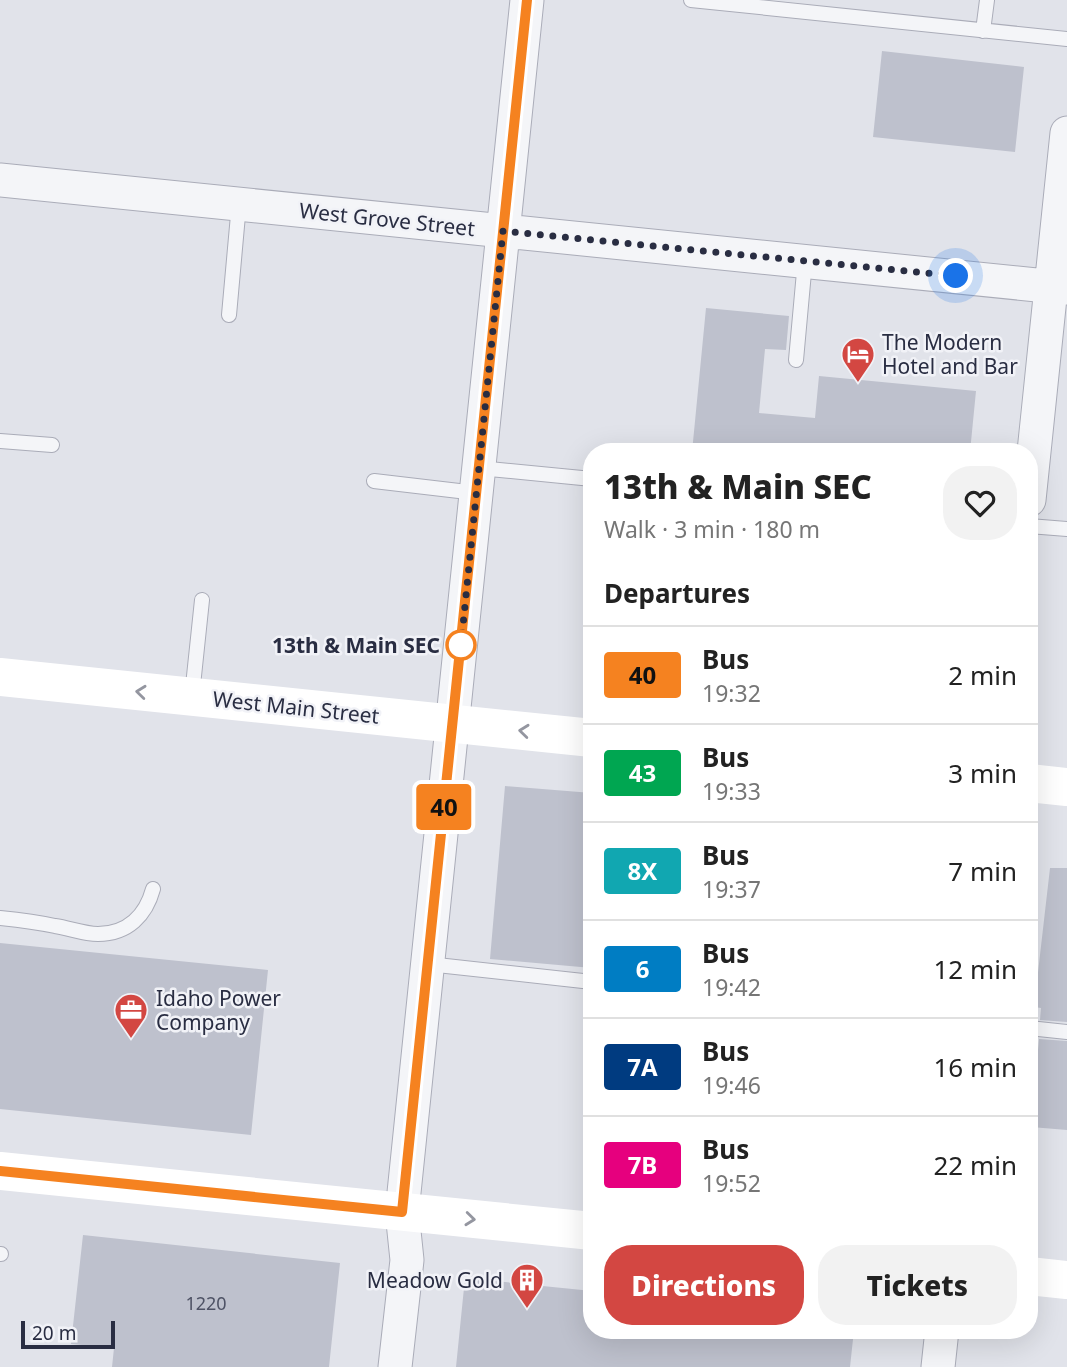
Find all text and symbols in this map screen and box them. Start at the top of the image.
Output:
street label: West Grove Street [298,196,477,242]
your location [938,258,973,293]
place label: The Modern Hotel and Bar [882,328,1018,380]
hotel icon: The Modern Hotel and Bar [839,335,877,384]
text: 13th & Main SEC [604,464,872,509]
button: heart [943,466,1017,540]
text: Walk · 3 min · 180 m [604,513,820,545]
text: Departures [604,575,750,611]
marker: 13th & Main SEC [446,630,476,660]
place label: 13th & Main SEC [272,631,440,659]
text: Bus [702,641,749,677]
text: 2 min [948,657,1017,693]
text: 40 [629,658,656,691]
text: 19:32 [702,677,761,709]
one-way arrow [135,684,147,699]
street label: West Main Street [211,684,381,730]
one-way arrow [518,723,529,738]
text: Bus [702,739,749,775]
text: 3 min [948,755,1017,791]
text: 43 [629,756,656,789]
text: 19:33 [702,775,761,807]
line badge: 40 [412,784,476,830]
text: 40 [430,790,458,823]
text: Bus [702,837,749,873]
text: 7 min [948,853,1017,889]
text: 8X [628,854,657,887]
text: 19:37 [702,873,761,905]
text: Bus [702,935,749,971]
text: 12 min [933,951,1017,987]
text: 6 [636,952,649,985]
text: 19:42 [702,971,761,1003]
place label: Idaho Power Company [156,984,281,1036]
office icon: Idaho Power Company [112,991,150,1040]
text: Bus [702,1033,749,1069]
text: 16 min [933,1049,1017,1085]
text: 7A [627,1050,658,1083]
text: 19:46 [702,1069,761,1101]
text: Bus [702,1131,749,1167]
text: 22 min [933,1147,1017,1183]
text: 7B [628,1148,657,1181]
text: 19:52 [702,1167,761,1199]
one-way arrow [464,1211,476,1226]
button: Directions [604,1245,804,1325]
button: Tickets [818,1245,1017,1325]
building icon: Meadow Gold [508,1261,546,1310]
place label: Meadow Gold [367,1266,503,1294]
house number: 1220 [185,1291,227,1315]
scale bar [21,1318,116,1350]
text: 20 m [32,1320,76,1346]

